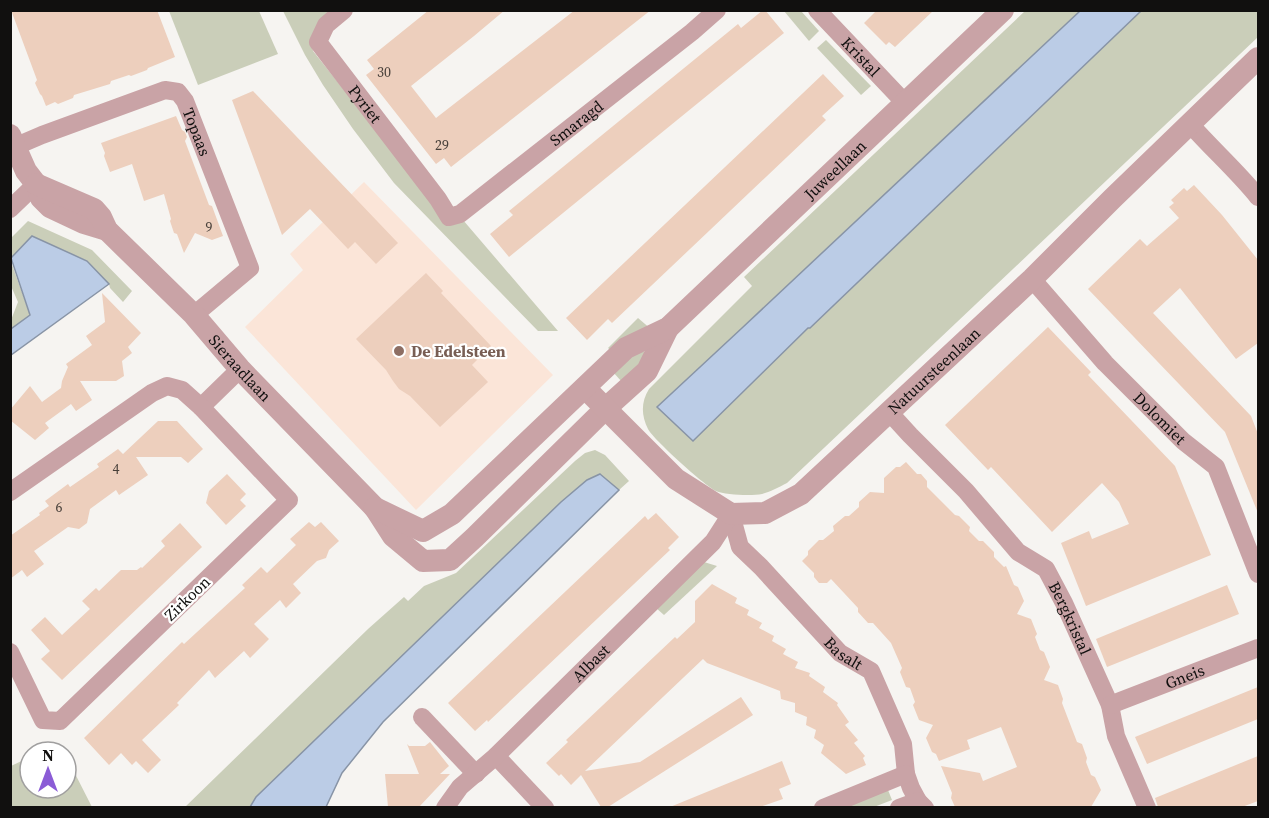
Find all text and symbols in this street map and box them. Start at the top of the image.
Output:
street label: Kristal [837,32,885,81]
house number: 30 [377,62,391,82]
street label: Pyriet [343,80,387,128]
street label: Smaragd [545,95,608,151]
street label: Topaas [178,105,216,159]
house number: 29 [435,135,449,155]
street label: Juweellaan [798,135,871,205]
house number: 9 [206,217,213,237]
street label: Natuursteenlaan [883,322,985,419]
street label: Sieraadlaan [204,330,277,406]
place label: De Edelsteen [411,340,506,362]
marker: De Edelsteen [392,344,406,358]
street label: Dolomiet [1129,387,1192,450]
house number: 4 [113,459,120,479]
house number: 6 [56,497,63,517]
street label: Zirkoon [159,570,215,625]
street label: Bergkristal [1044,578,1097,658]
street label: Basalt [819,632,868,675]
street label: Albast [567,639,615,686]
street label: Gneis [1162,659,1208,694]
north arrow [18,740,78,800]
text: N [42,744,54,766]

